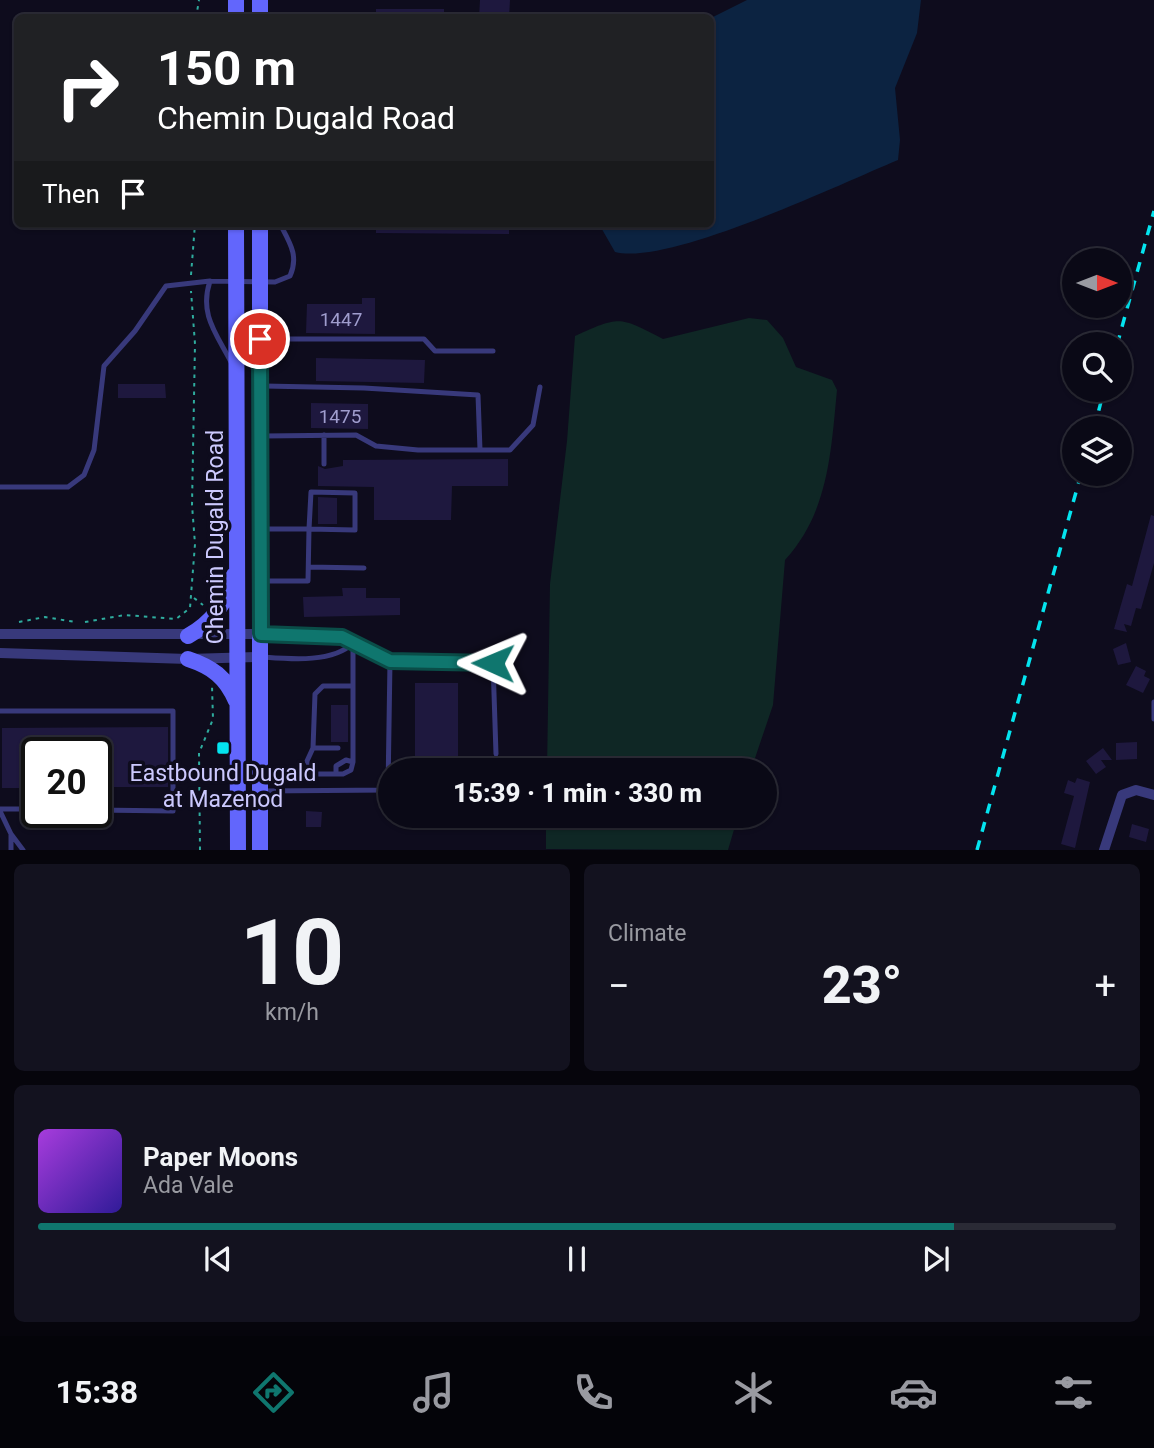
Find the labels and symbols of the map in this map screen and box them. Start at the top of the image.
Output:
north arrow [1062,248,1132,318]
house number: 1447 [320,308,362,331]
pin [230,309,290,369]
house number: 1475 [319,405,361,428]
street label: Chemin Dugald Road [202,430,229,644]
position arrow [456,626,530,700]
speed limit sign: 20 [21,737,112,828]
marker: Eastbound Dugald at Mazenod [215,740,231,756]
place label: Eastbound Dugald at Mazenod [130,760,316,813]

